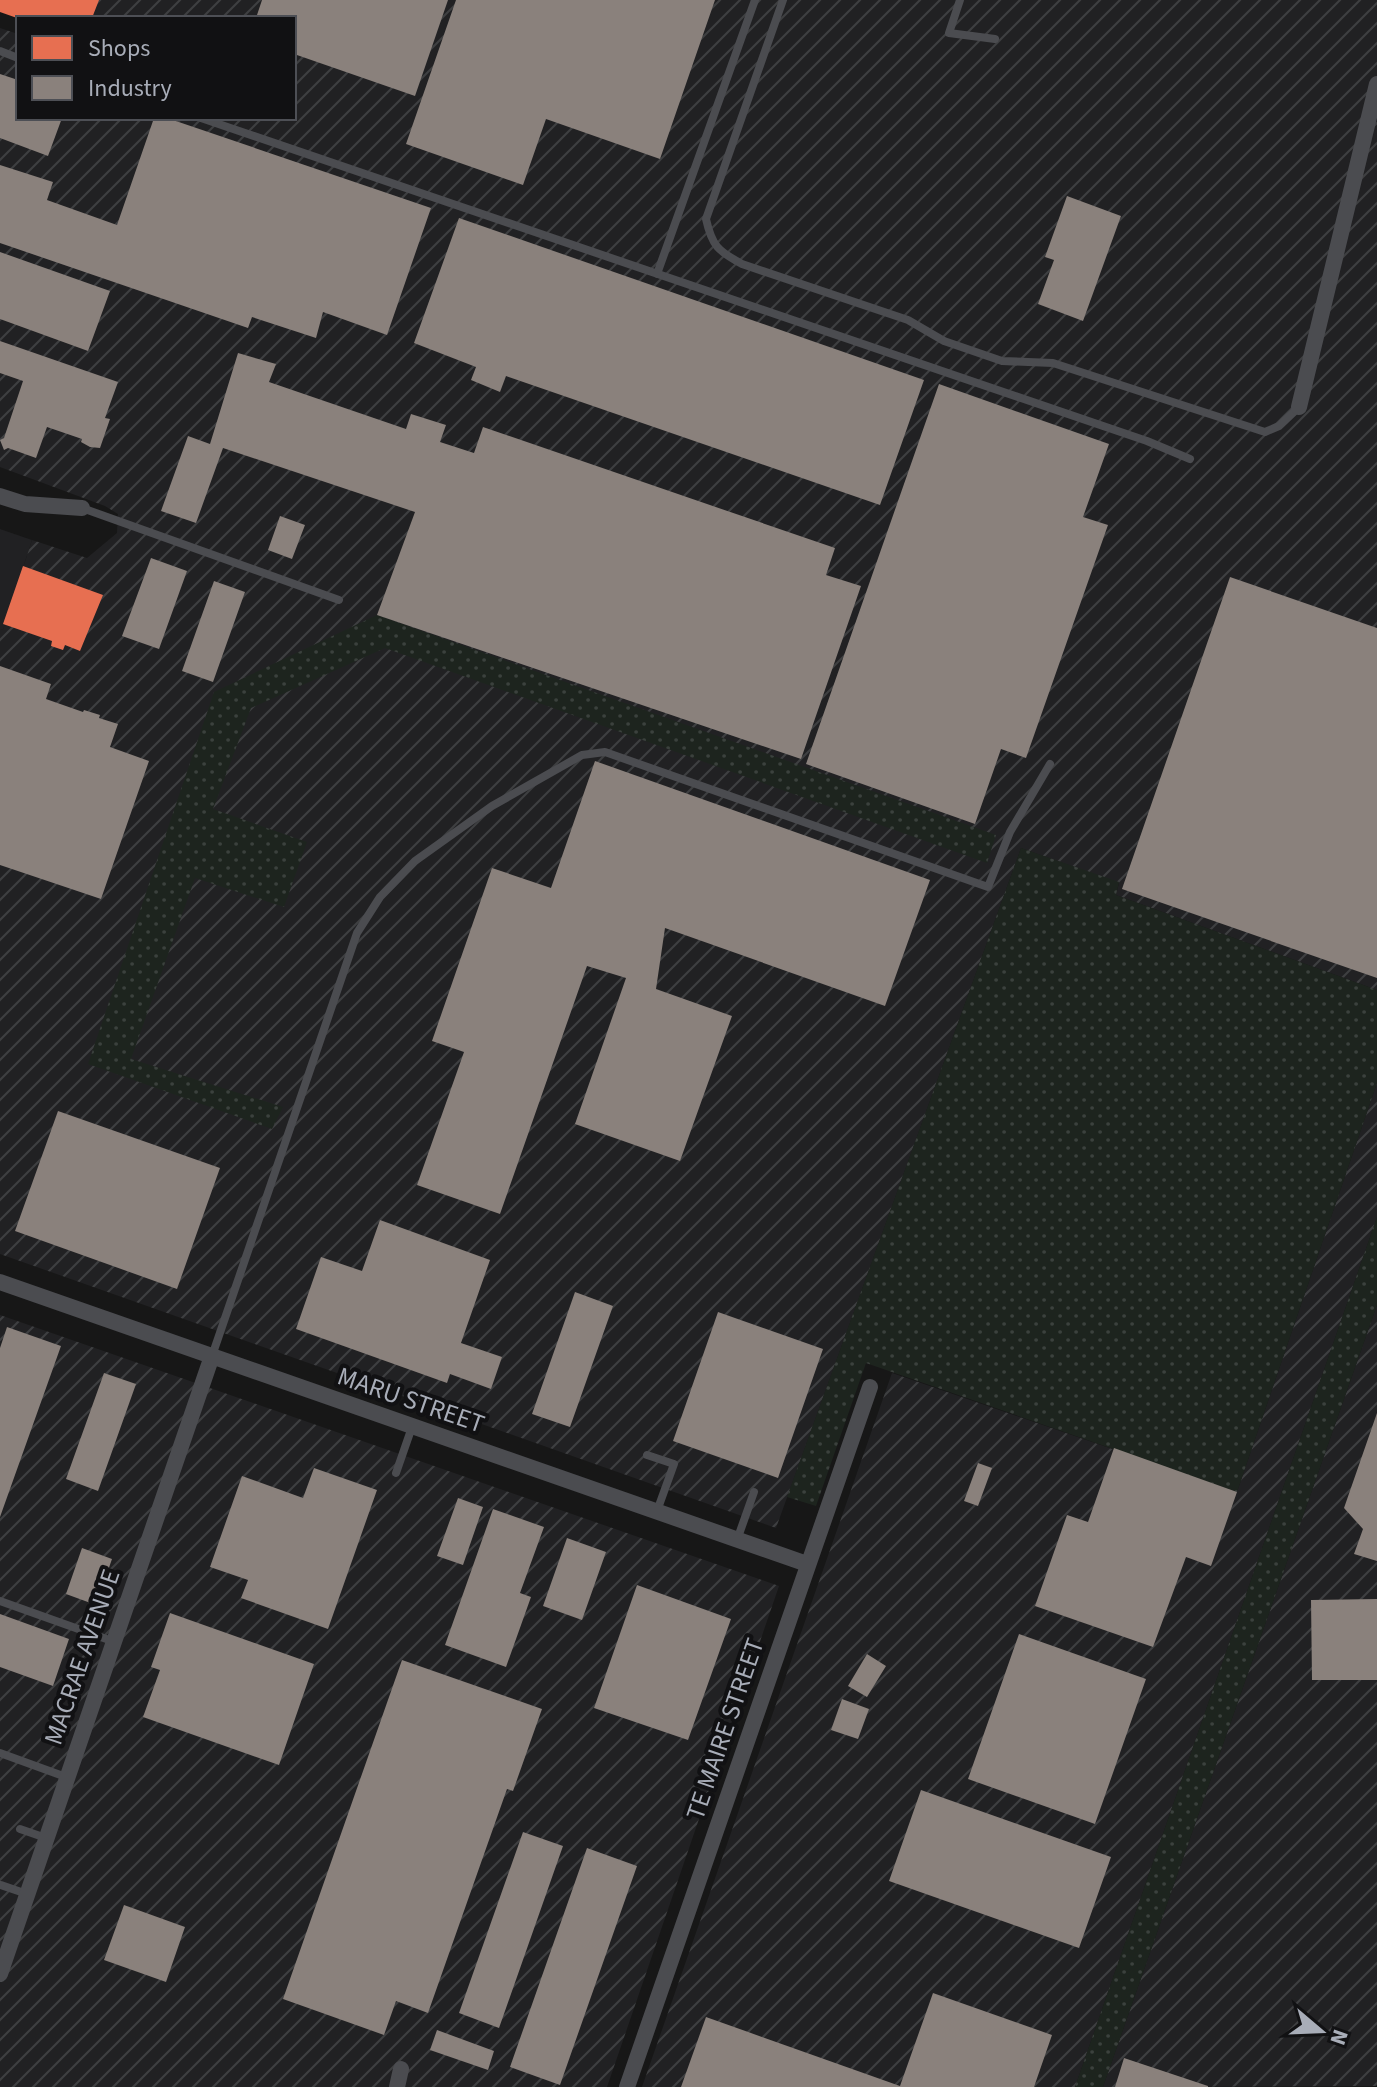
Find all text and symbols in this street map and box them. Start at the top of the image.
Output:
legend [16,16,296,120]
text: Shops [88,31,150,66]
text: Industry [88,71,172,106]
street label: MARU STREET [333,1358,490,1442]
street label: MACRAE AVENUE [35,1564,129,1750]
street label: TE MAIRE STREET [677,1633,773,1825]
north arrow [1281,1991,1361,2071]
text: N [1321,2025,1356,2049]

